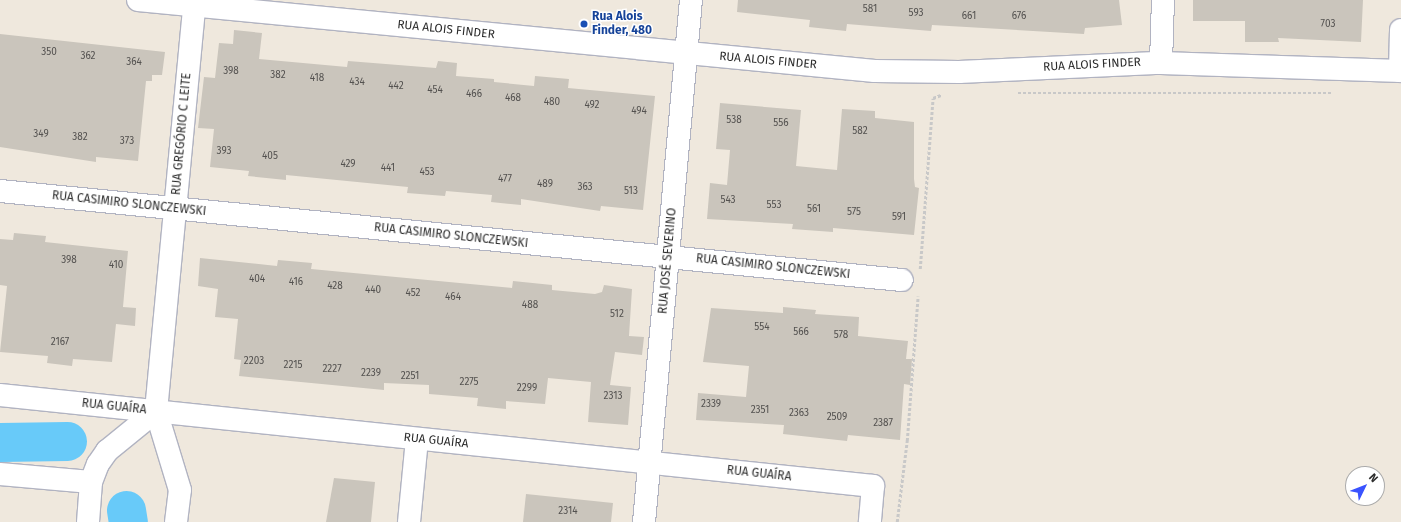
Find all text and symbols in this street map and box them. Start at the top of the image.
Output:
house number: 581 [863,4,877,16]
house number: 593 [909,8,923,20]
place label: Rua Alois Finder, 480 [592,10,652,38]
house number: 661 [962,11,976,23]
house number: 676 [1012,11,1026,23]
street label: RUA ALOIS FINDER [397,18,495,42]
marker: Rua Alois Finder, 480 [579,19,589,29]
house number: 703 [1321,19,1335,31]
house number: 350 [41,47,57,59]
street label: RUA ALOIS FINDER [719,50,817,72]
house number: 362 [80,51,96,63]
street label: RUA ALOIS FINDER [1043,55,1141,75]
house number: 364 [126,57,142,69]
house number: 398 [223,66,239,78]
house number: 382 [270,70,286,82]
street label: RUA GREGÓRIO C LEITE [169,72,195,196]
house number: 418 [310,73,324,85]
house number: 434 [349,77,365,89]
house number: 442 [388,81,404,93]
house number: 454 [427,85,443,97]
house number: 466 [466,89,482,101]
house number: 468 [505,93,521,105]
house number: 480 [544,97,560,109]
house number: 492 [584,100,600,112]
house number: 494 [631,106,647,118]
house number: 538 [726,115,742,127]
house number: 556 [773,118,789,130]
house number: 582 [852,126,868,138]
house number: 349 [33,129,49,141]
house number: 382 [72,132,88,144]
house number: 373 [120,136,134,148]
house number: 393 [217,146,231,158]
house number: 405 [262,151,278,163]
house number: 429 [340,159,356,171]
house number: 441 [381,163,395,175]
house number: 453 [419,167,435,179]
house number: 477 [498,174,512,186]
house number: 489 [537,179,553,191]
house number: 363 [577,182,593,194]
house number: 513 [624,186,638,198]
street label: RUA CASIMIRO SLONCZEWSKI [51,189,207,219]
house number: 543 [720,195,736,207]
house number: 553 [767,200,781,212]
house number: 561 [807,204,821,216]
street label: RUA JOSÉ SEVERINO [656,207,680,315]
house number: 575 [847,207,861,219]
house number: 591 [892,212,906,224]
street label: RUA CASIMIRO SLONCZEWSKI [373,221,529,251]
street label: RUA CASIMIRO SLONCZEWSKI [695,252,851,282]
house number: 398 [61,255,77,267]
house number: 410 [109,260,123,272]
house number: 404 [249,274,265,286]
house number: 416 [289,277,303,289]
house number: 428 [327,281,343,293]
house number: 440 [365,285,381,297]
house number: 452 [405,288,421,300]
house number: 464 [445,292,461,304]
house number: 488 [522,300,538,312]
house number: 512 [610,309,624,321]
house number: 554 [754,322,770,334]
house number: 566 [793,327,809,339]
house number: 578 [834,330,848,342]
house number: 2167 [51,337,69,349]
house number: 2203 [244,356,264,368]
house number: 2215 [284,360,302,372]
house number: 2227 [322,364,342,376]
house number: 2239 [361,368,381,380]
house number: 2251 [401,371,419,383]
house number: 2275 [459,377,479,389]
house number: 2299 [517,383,537,395]
house number: 2313 [604,391,622,403]
street label: RUA GUAÍRA [81,396,147,418]
house number: 2339 [701,399,721,411]
house number: 2351 [751,405,769,417]
house number: 2363 [789,408,809,420]
house number: 2509 [827,412,847,424]
house number: 2387 [873,418,893,430]
street label: RUA GUAÍRA [403,430,469,452]
street label: RUA GUAÍRA [726,463,792,485]
north arrow [1345,466,1385,506]
text: N [1366,471,1381,485]
house number: 2314 [558,506,578,518]

